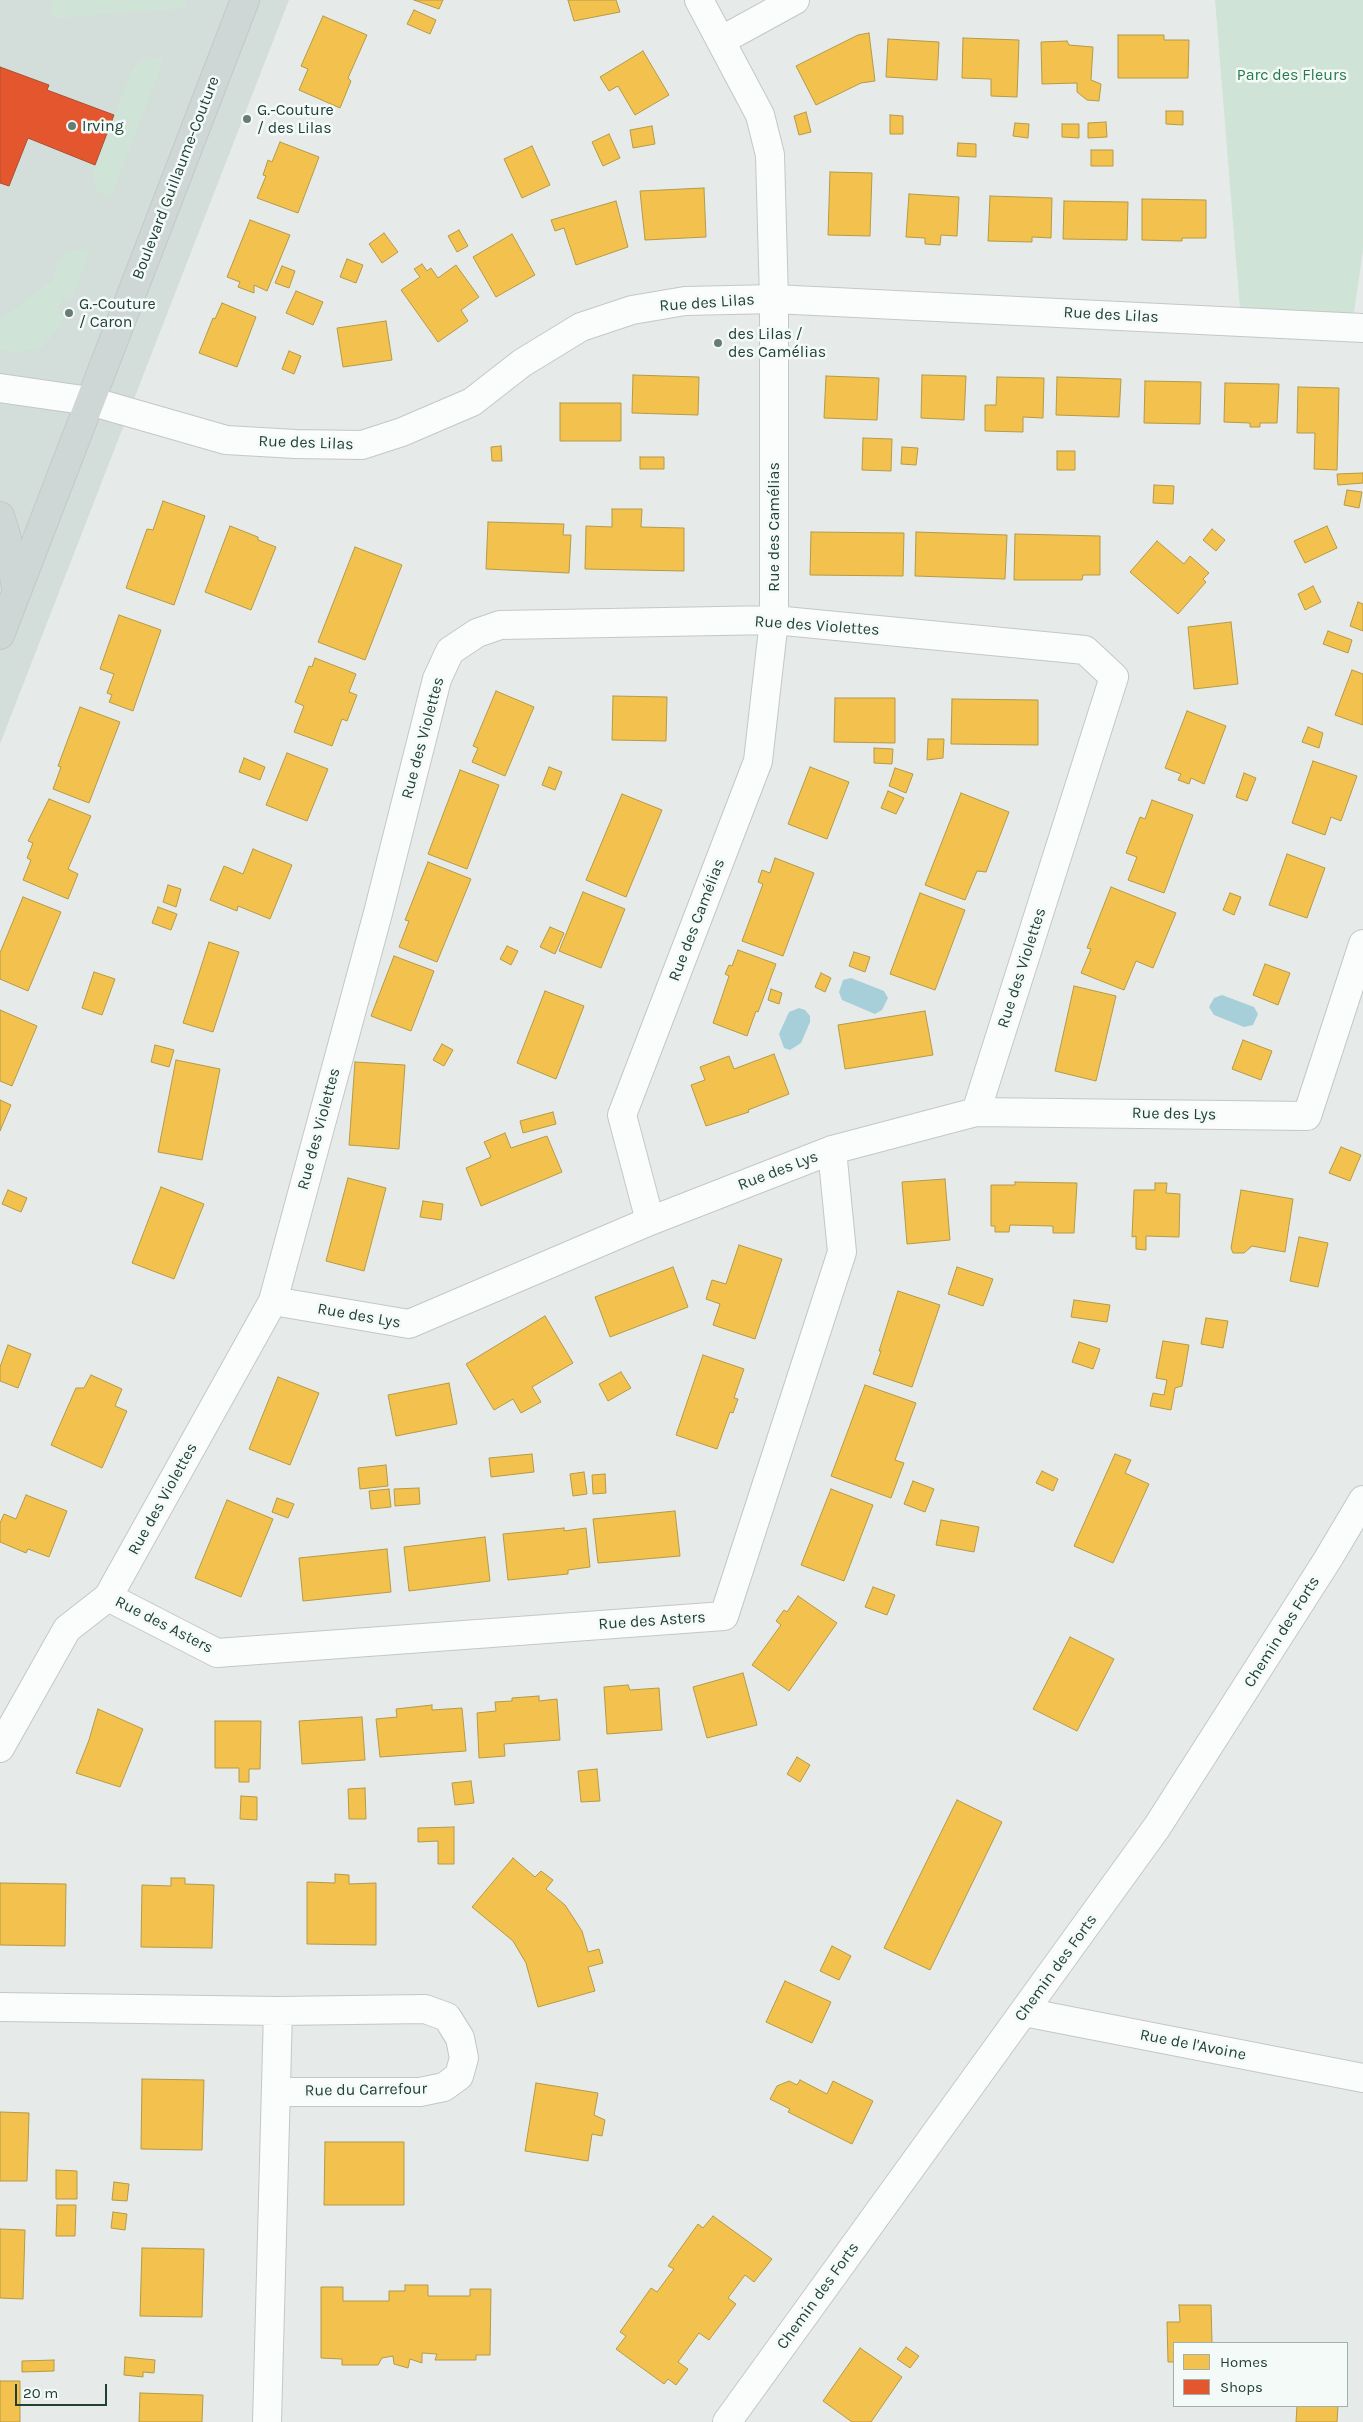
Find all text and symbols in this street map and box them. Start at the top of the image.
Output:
park label: Parc des Fleurs [1237,65,1347,85]
street label: Boulevard Guillaume-Couture [128,74,224,282]
place label: G.-Couture / des Lilas [257,100,334,138]
marker: G.-Couture / des Lilas [241,113,253,125]
place label: Irving [82,116,124,136]
marker: Irving [66,120,78,132]
street label: Rue des Lilas [659,290,755,316]
place label: G.-Couture / Caron [79,294,156,332]
street label: Rue des Lilas [1063,303,1159,327]
marker: G.-Couture / Caron [63,307,75,319]
place label: des Lilas / des Camélias [728,324,826,362]
marker: des Lilas / des Camélias [712,337,724,349]
street label: Rue des Lilas [258,432,354,454]
street label: Rue des Camélias [764,462,784,592]
street label: Rue des Violettes [754,612,880,640]
street label: Rue des Violettes [398,675,448,801]
street label: Rue des Camélias [665,856,729,984]
street label: Rue des Violettes [994,905,1050,1031]
street label: Rue des Violettes [294,1066,344,1192]
street label: Rue des Lys [1132,1104,1216,1124]
street label: Rue des Lys [735,1147,821,1195]
street label: Rue des Lys [316,1299,402,1333]
street label: Rue des Violettes [124,1440,202,1558]
street label: Chemin des Forts [1240,1573,1324,1691]
street label: Rue des Asters [112,1592,216,1658]
street label: Rue des Asters [598,1608,706,1634]
street label: Chemin des Forts [1011,1911,1101,2025]
street label: Rue de l'Avoine [1138,2025,1248,2065]
street label: Rue du Carrefour [305,2079,427,2101]
street label: Chemin des Forts [773,2239,863,2353]
legend [1173,2342,1348,2407]
text: Homes [1220,2353,1268,2371]
scale bar [18,2374,110,2406]
text: Shops [1220,2378,1263,2396]
text: 20 m [23,2384,58,2402]

